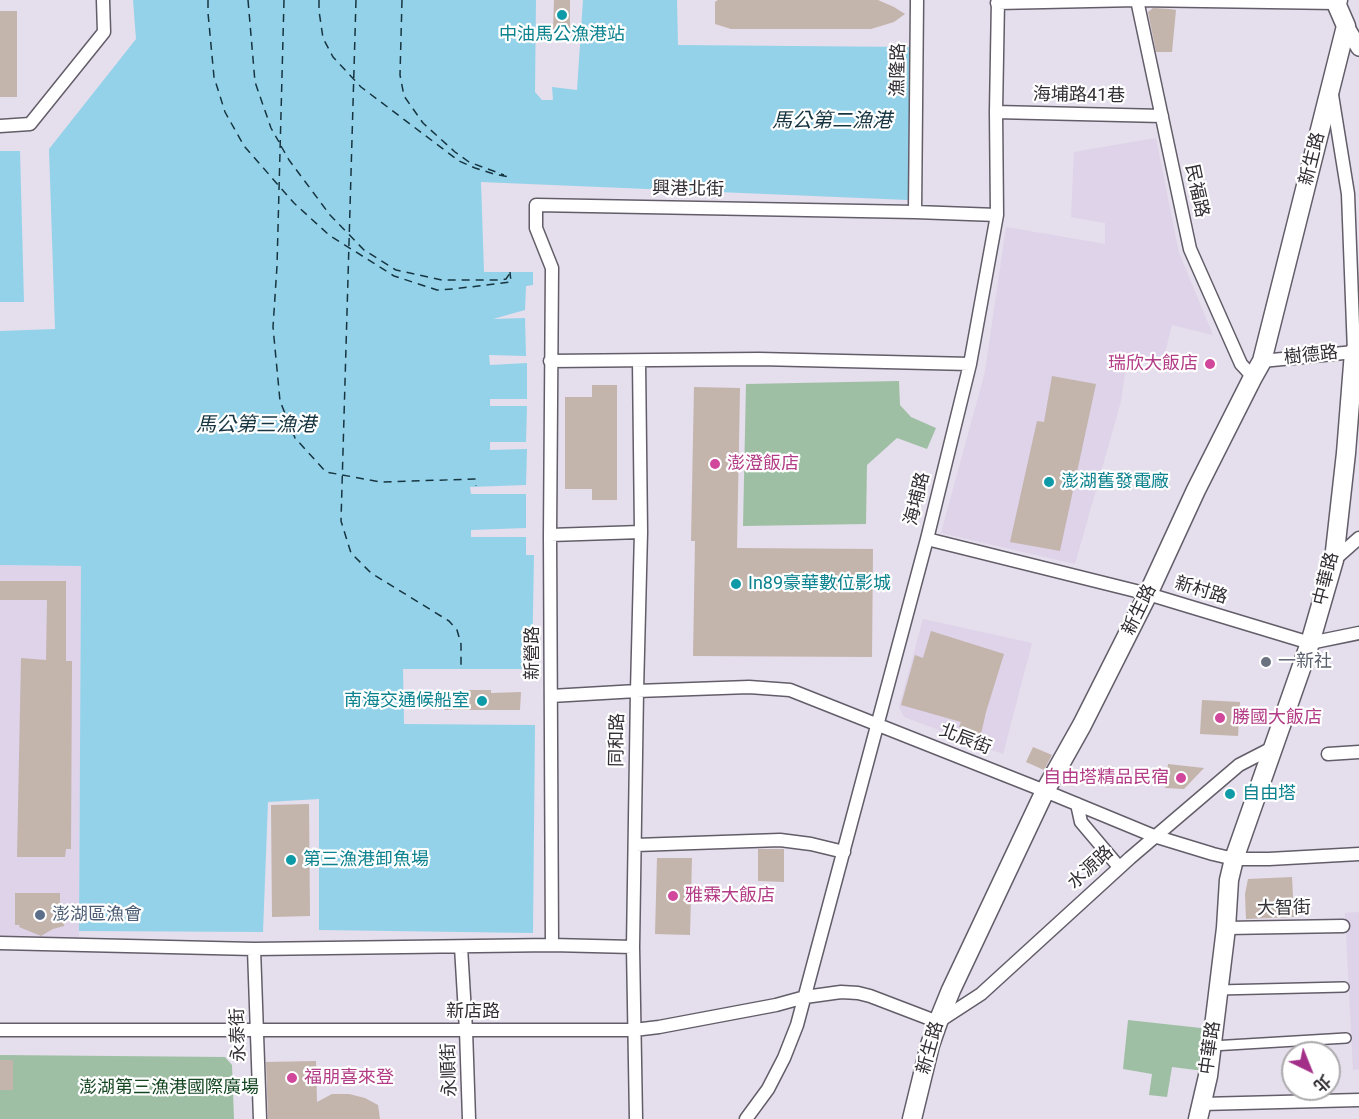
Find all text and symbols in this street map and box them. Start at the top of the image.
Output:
marker: 中油馬公漁港站 [555,8,569,22]
place label: 中油馬公漁港站 [499,24,625,46]
street label: 漁隆路 [888,43,910,97]
street label: 海埔路41巷 [1033,84,1125,108]
water label: 馬公第二漁港 [772,110,892,134]
street label: 新生路 [1296,130,1330,188]
street label: 民福路 [1180,162,1212,220]
street label: 興港北街 [652,179,724,201]
street label: 樹德路 [1283,342,1339,370]
place label: 瑞欣大飯店 [1108,353,1198,375]
marker: 瑞欣大飯店 [1203,357,1217,371]
water label: 馬公第三漁港 [196,414,316,438]
place label: 澎澄飯店 [727,453,799,475]
marker: 澎澄飯店 [708,457,722,471]
street label: 海埔路 [901,470,935,528]
place label: 澎湖舊發電廠 [1061,471,1169,493]
marker: 澎湖舊發電廠 [1042,475,1056,489]
street label: 中華路 [1310,550,1344,608]
place label: In89豪華數位影城 [748,573,891,595]
street label: 新村路 [1172,573,1230,609]
marker: In89豪華數位影城 [729,577,743,591]
street label: 新生路 [1118,581,1162,639]
street label: 新營路 [522,626,544,680]
place label: 一新社 [1278,651,1332,673]
marker: 一新社 [1259,655,1273,669]
place label: 南海交通候船室 [344,690,470,712]
marker: 南海交通候船室 [475,694,489,708]
place label: 勝國大飯店 [1232,707,1322,729]
marker: 勝國大飯店 [1213,711,1227,725]
street label: 同和路 [607,713,629,767]
street label: 北辰街 [936,720,994,760]
place label: 自由塔精品民宿 [1043,767,1169,789]
marker: 自由塔精品民宿 [1174,771,1188,785]
place label: 自由塔 [1242,783,1296,805]
marker: 自由塔 [1223,787,1237,801]
street label: 水源路 [1064,842,1118,894]
place label: 第三漁港卸魚場 [303,849,429,871]
marker: 第三漁港卸魚場 [284,853,298,867]
place label: 雅霖大飯店 [685,885,775,907]
marker: 雅霖大飯店 [666,889,680,903]
street label: 大智街 [1257,898,1311,920]
place label: 澎湖區漁會 [52,904,142,926]
marker: 澎湖區漁會 [33,908,47,922]
street label: 新店路 [446,1001,500,1023]
street label: 永泰街 [227,1008,251,1062]
street label: 新生路 [913,1019,949,1077]
street label: 中華路 [1197,1020,1225,1076]
north arrow [1281,1041,1341,1101]
street label: 永順街 [438,1043,462,1097]
place label: 福朋喜來登 [304,1067,394,1089]
marker: 福朋喜來登 [285,1071,299,1085]
text: 北 [1310,1071,1335,1095]
park label: 澎湖第三漁港國際廣場 [79,1077,259,1099]

